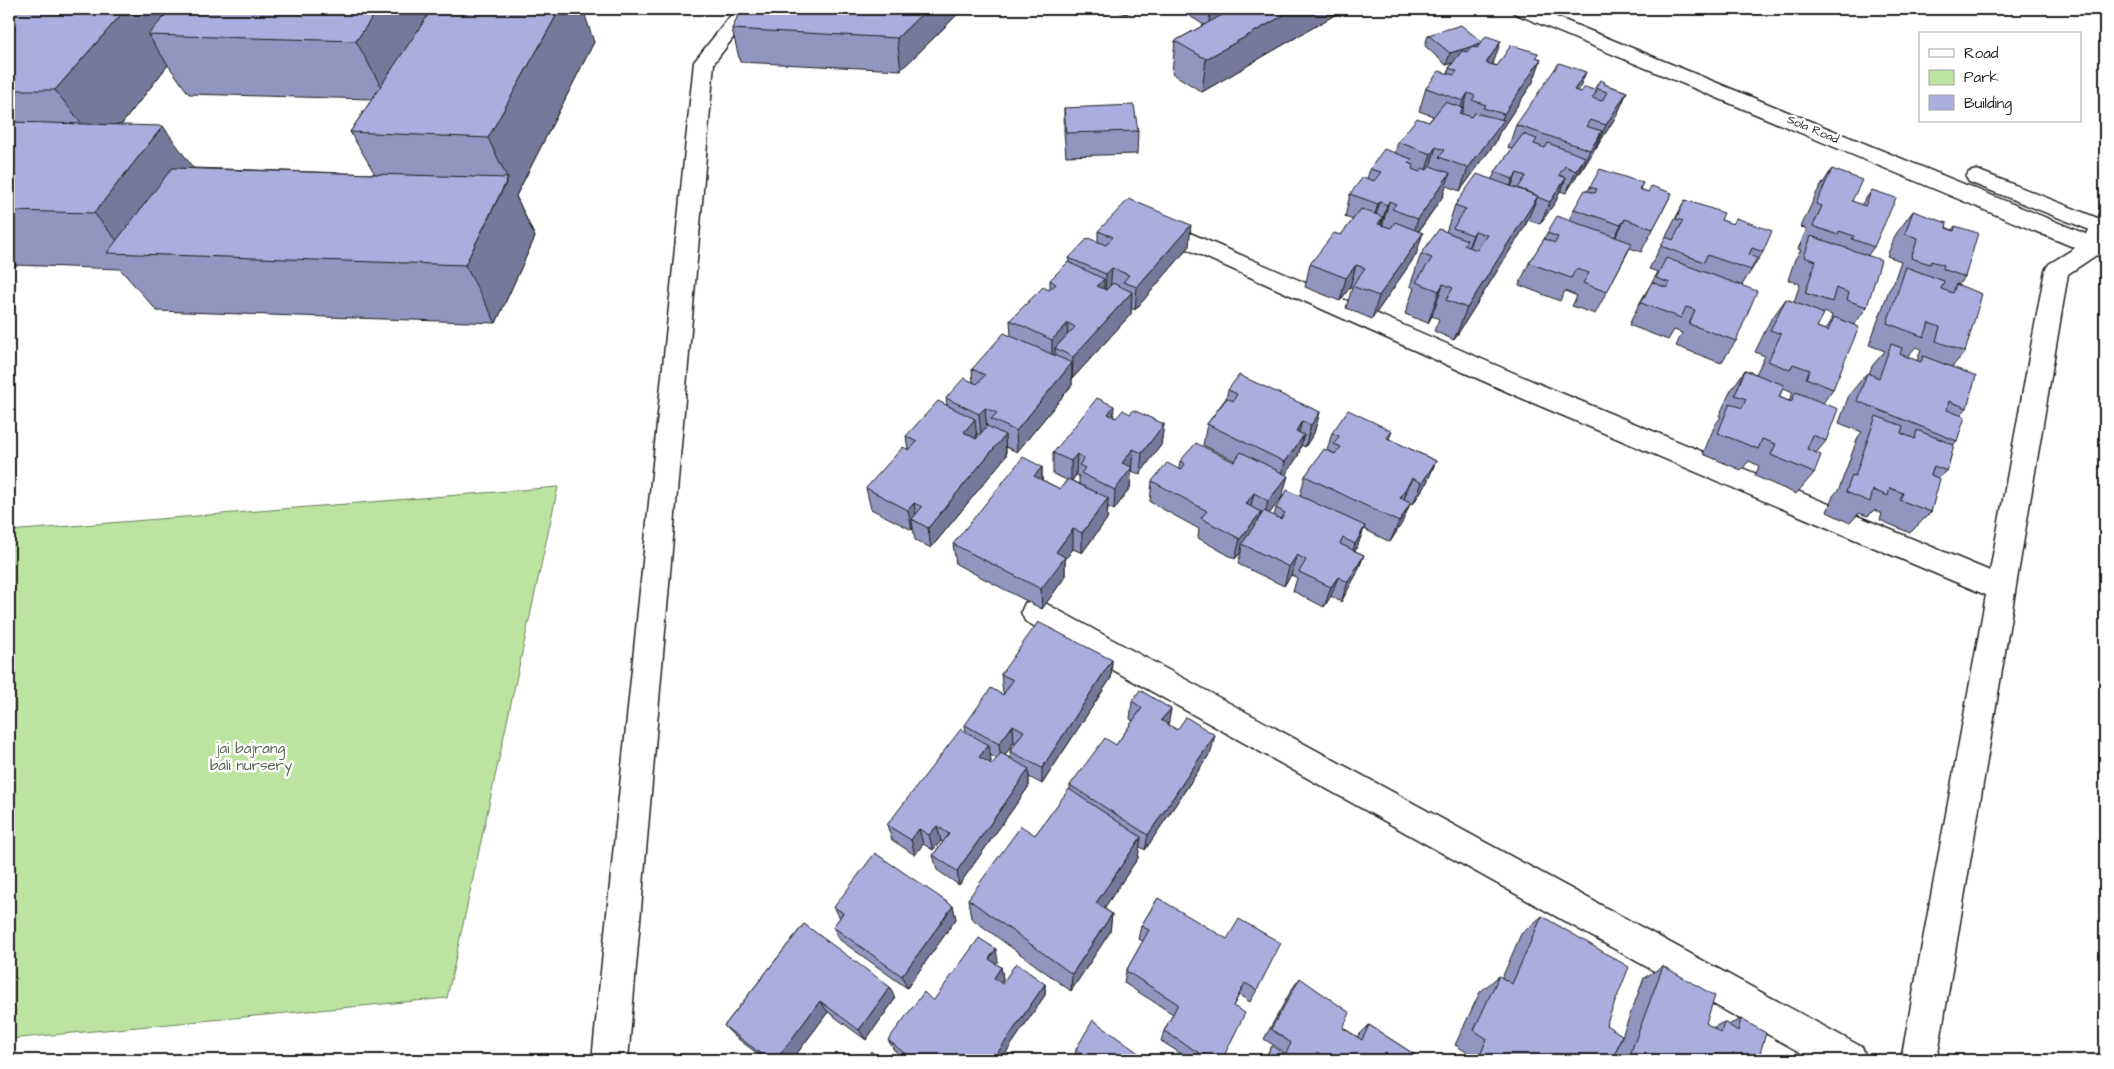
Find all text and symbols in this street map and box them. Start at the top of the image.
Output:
legend [1919,32,2082,122]
text: Road [1964,43,1999,64]
text: Park [1964,67,1999,88]
text: Building [1964,93,2012,115]
street label: Sola Road [1784,111,1841,148]
park label: jai bajrang bali nursery [210,738,292,777]

